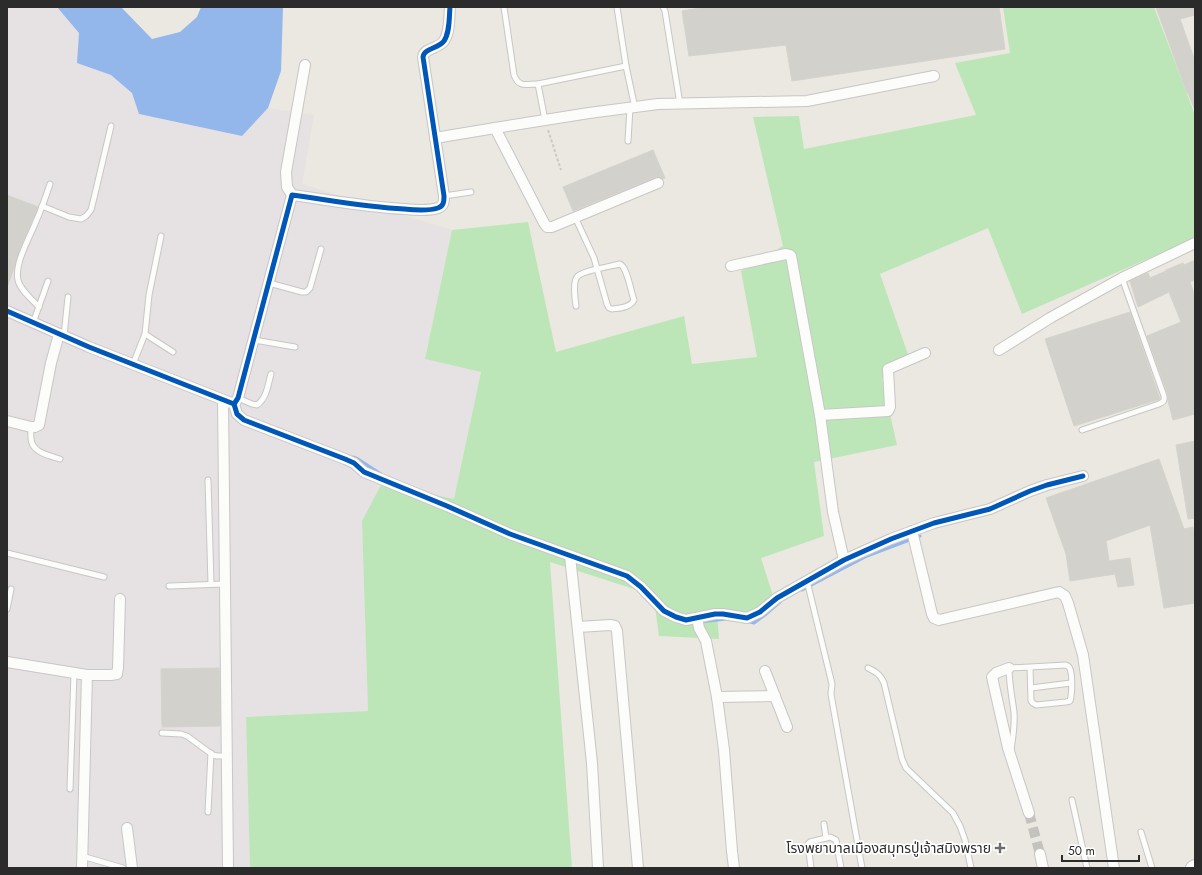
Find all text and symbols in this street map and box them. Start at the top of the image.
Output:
scale bar [1062,837,1139,863]
place label: โรงพยาบาลเมืองสมุทรปู่เจ้าสมิงพราย [786,838,991,858]
marker: โรงพยาบาลเมืองสมุทรปู่เจ้าสมิงพราย [994,842,1006,854]
text: 50 m [1068,842,1095,860]

